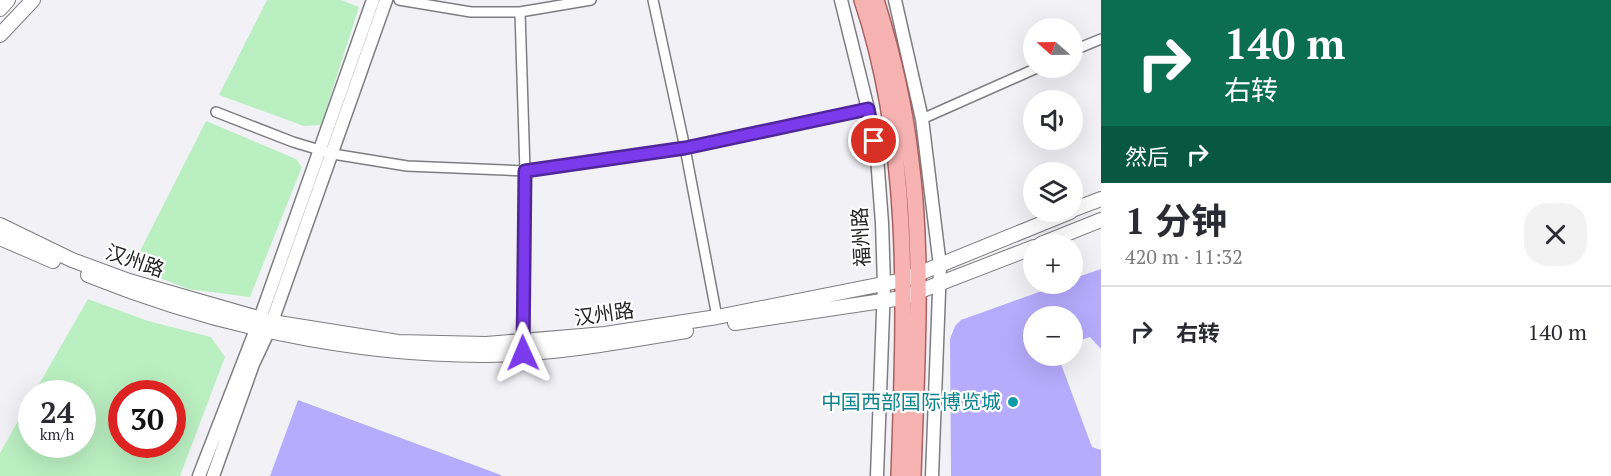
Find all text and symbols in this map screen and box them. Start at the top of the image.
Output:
text: 140 m [1224,15,1345,71]
north arrow [1023,18,1083,78]
map controls [1023,18,1083,366]
icon: right [1125,24,1203,102]
text: 右转 [1224,72,1278,108]
button: sound [1023,90,1083,150]
pin [848,115,899,166]
icon: arrive [857,124,890,157]
icon: right [1181,138,1214,171]
text: 然后 [1125,142,1169,171]
button: layers [1023,162,1083,222]
text: 1 分钟 [1125,197,1227,244]
button: close [1524,203,1587,266]
street label: 福州路 [845,206,876,268]
button: + [1023,234,1083,294]
street label: 汉州路 [102,238,168,283]
text: 420 m · 11:32 [1125,243,1243,270]
street label: 汉州路 [572,296,636,331]
button: − [1023,306,1083,366]
icon: right [1125,315,1158,348]
text: 140 m [1527,317,1587,346]
text: 右转 [1176,318,1220,347]
position arrow [491,321,555,385]
speed limit sign: 30 [108,380,186,458]
place label: 中国西部国际博览城 [821,388,1001,415]
text: 24 [40,392,74,432]
marker: 中国西部国际博览城 [1006,395,1020,409]
text: km/h [40,424,74,444]

